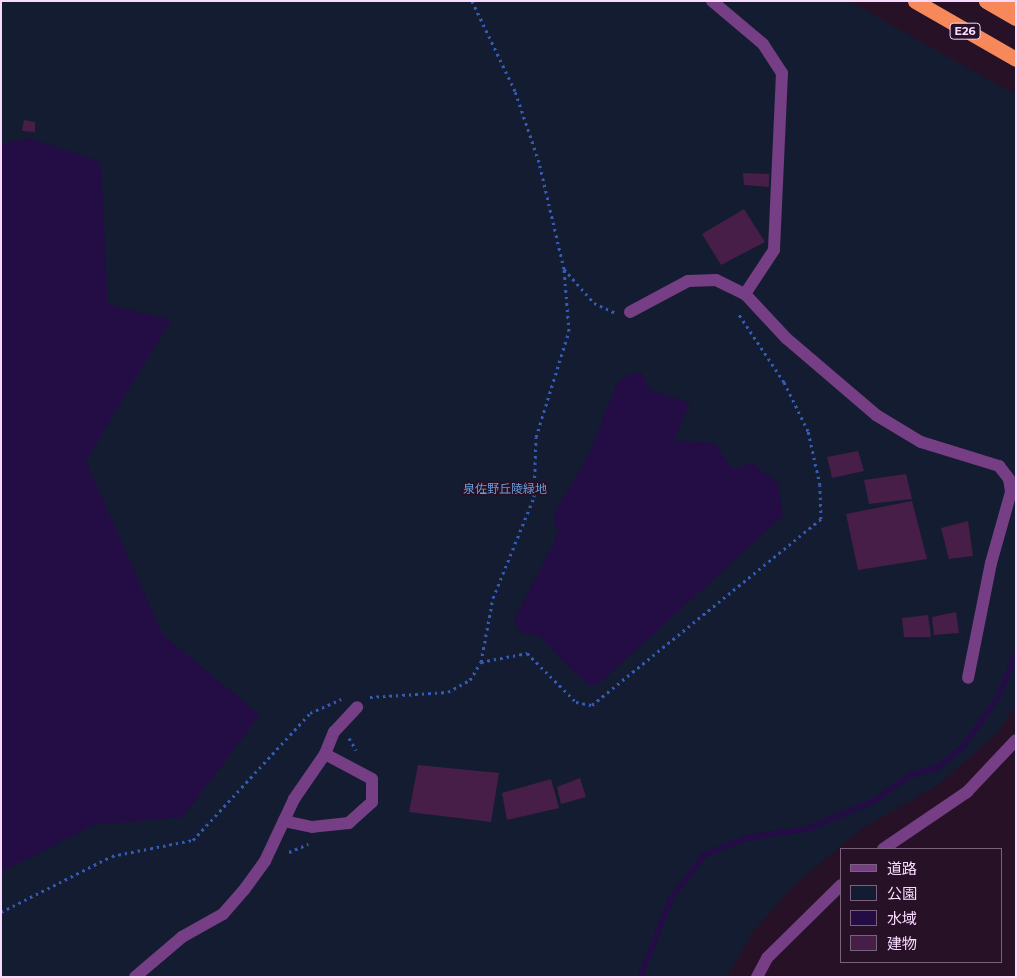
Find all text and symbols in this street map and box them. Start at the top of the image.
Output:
road number: E26 [949,22,981,40]
park label: 泉佐野丘陵緑地 [463,482,547,496]
legend [840,848,1002,963]
text: 道路 [887,859,917,878]
text: 公園 [887,884,917,903]
text: 水域 [887,909,917,928]
text: 建物 [887,934,917,953]

